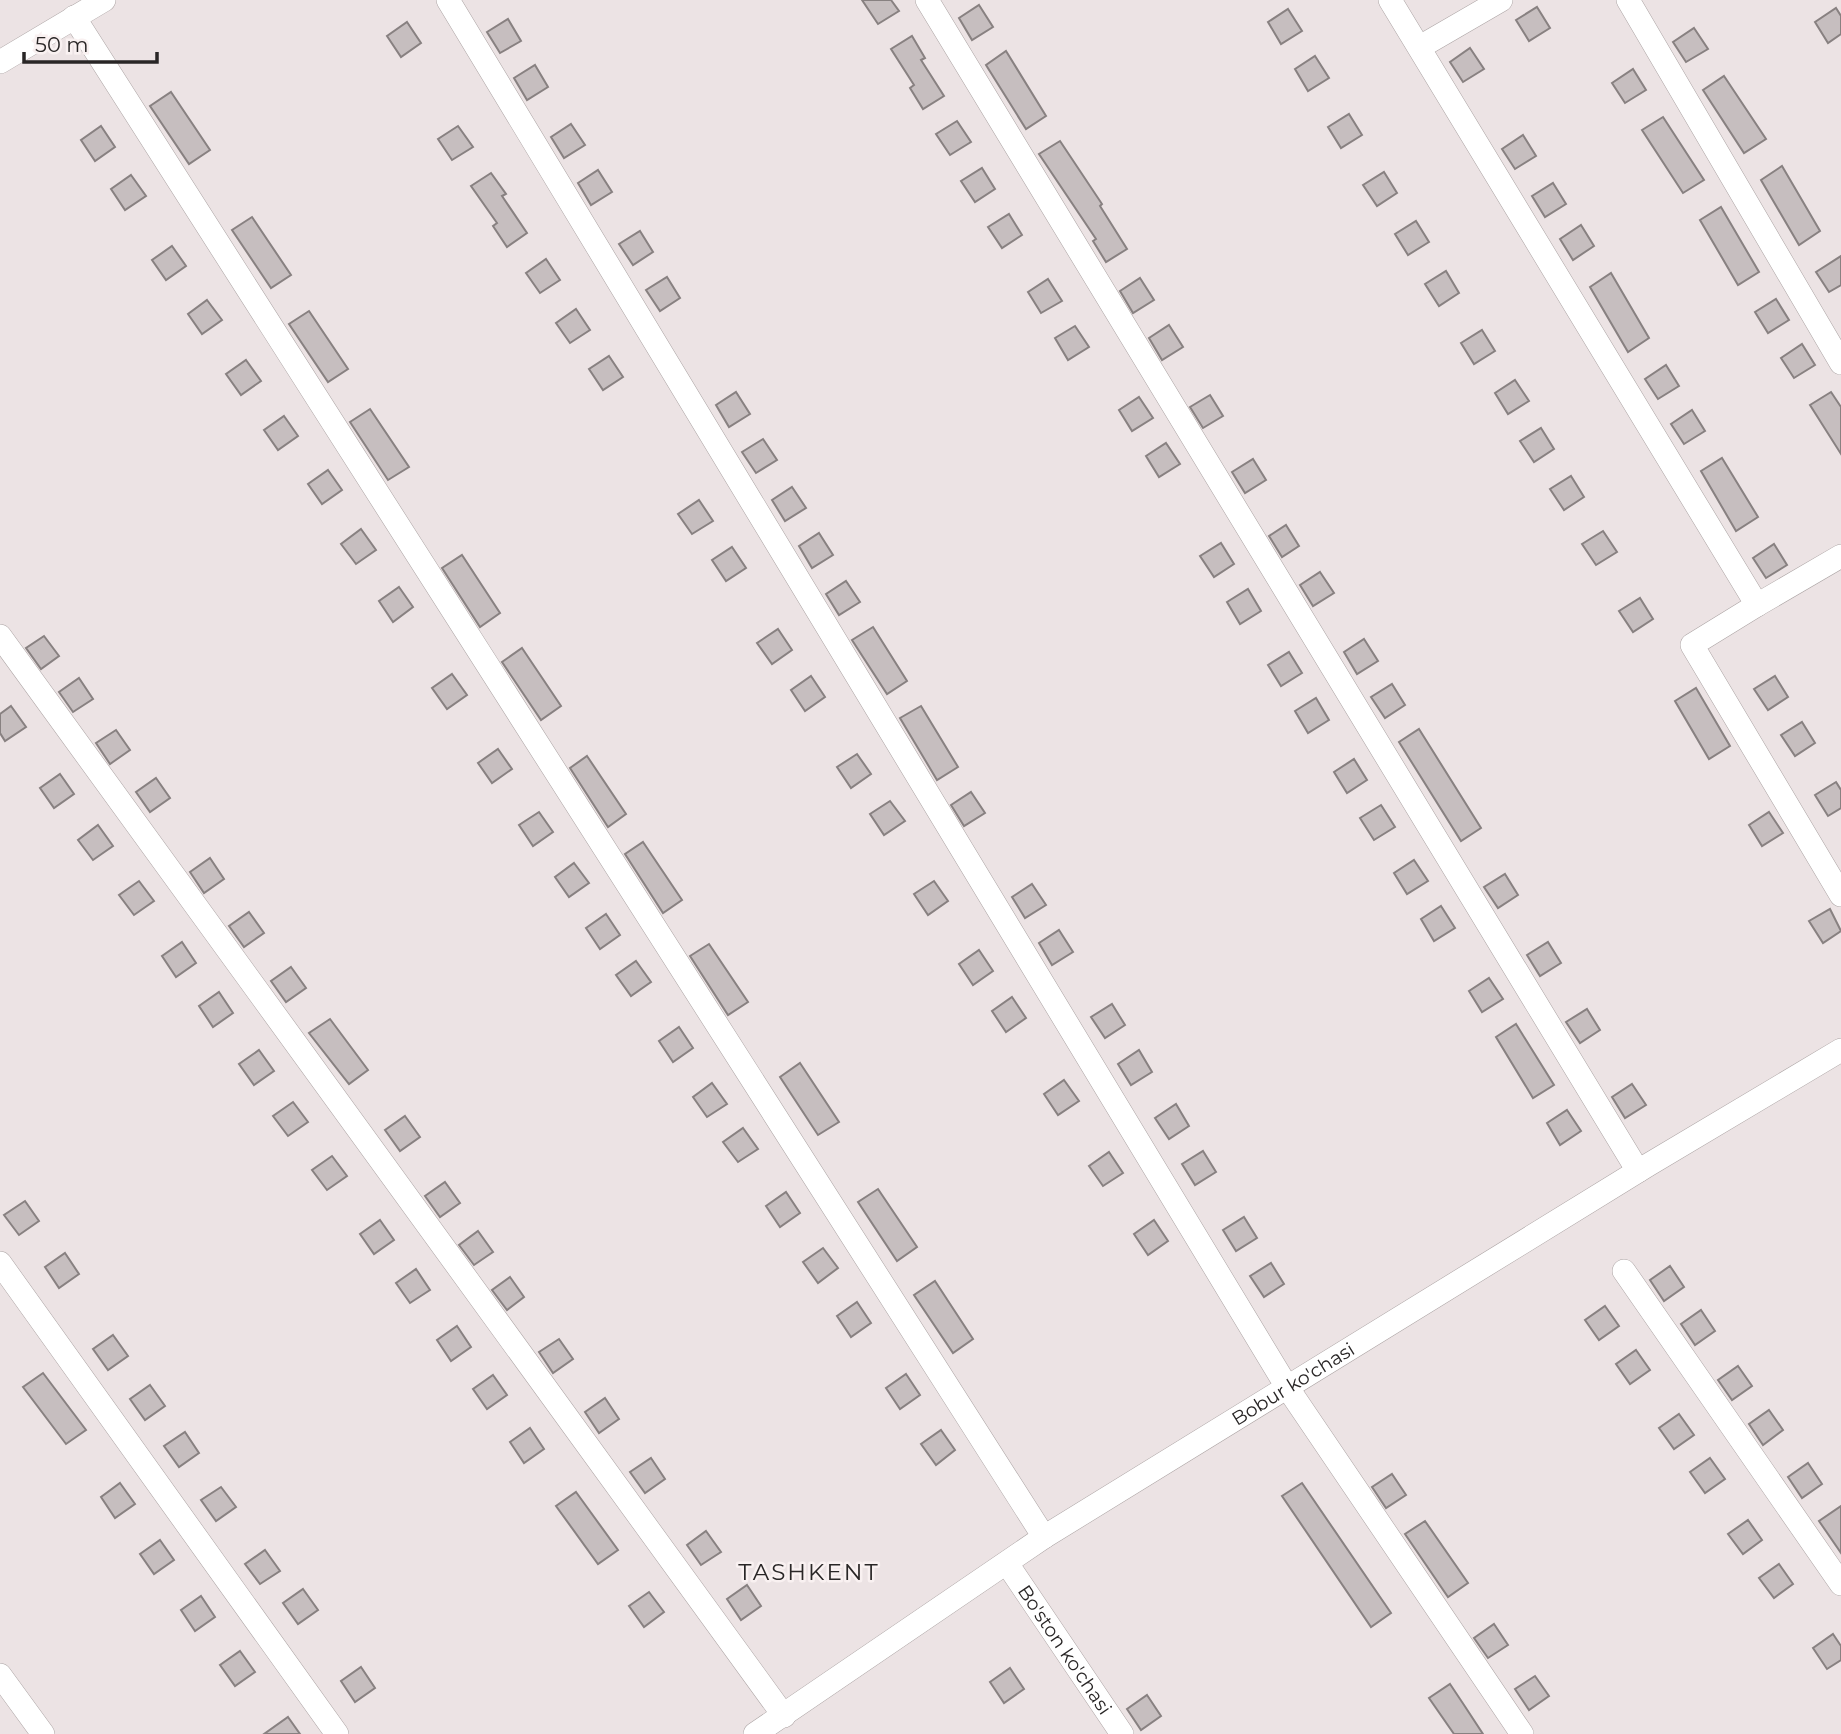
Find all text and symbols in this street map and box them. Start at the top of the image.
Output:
scale bar [24,21,158,65]
text: 50 m [35,32,89,57]
street label: Bobur ko'chasi [1228,1338,1359,1431]
district label: TASHKENT [738,1558,880,1586]
street label: Bo'ston ko'chasi [1013,1581,1117,1719]

